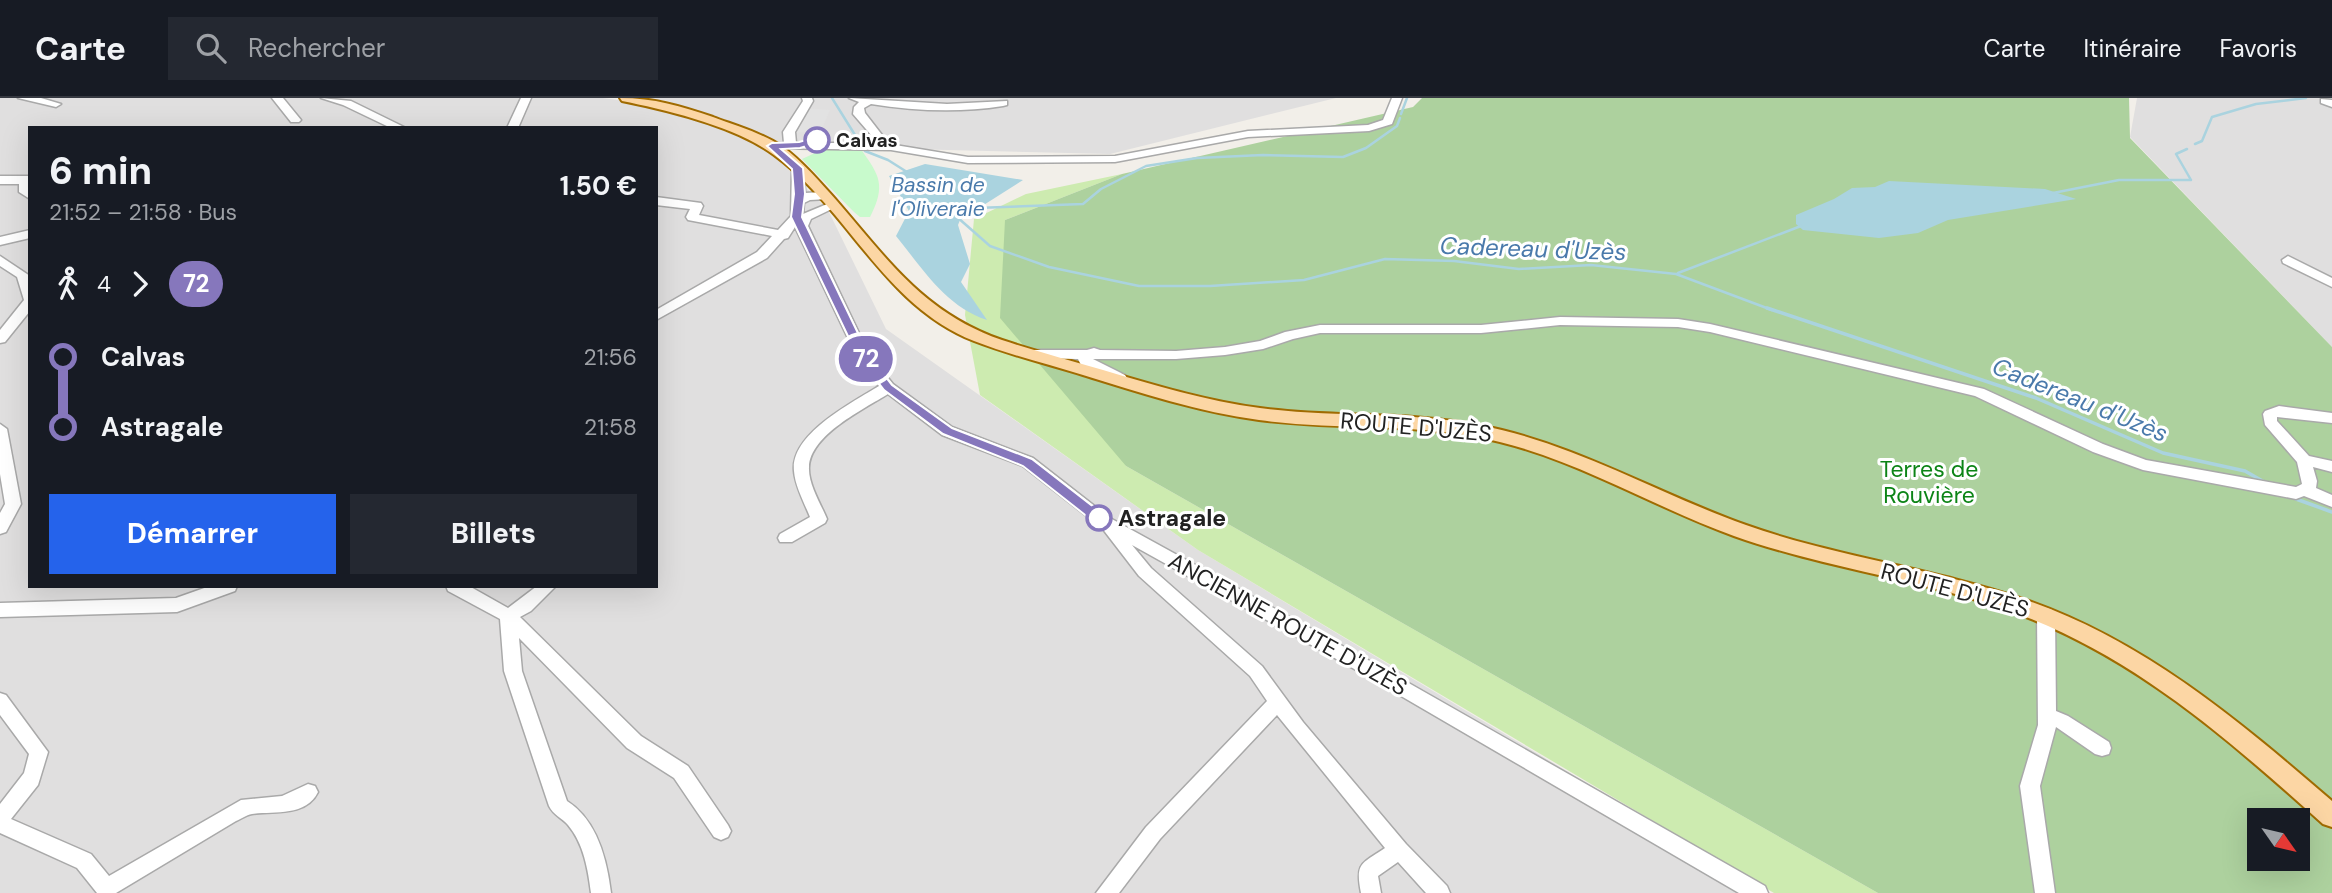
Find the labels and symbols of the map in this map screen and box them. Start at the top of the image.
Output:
marker: Calvas [804,127,830,153]
place label: Calvas [836,128,898,153]
water label: Bassin de l'Oliveraie [891,171,985,223]
water label: Cadereau d'Uzès [1439,230,1627,267]
line badge: 72 [834,336,898,382]
water label: Cadereau d'Uzès [1988,350,2173,449]
street label: ROUTE D'UZÈS [1339,405,1493,449]
park label: Terres de Rouvière [1880,454,1978,510]
place label: Astragale [1118,503,1226,533]
marker: Astragale [1086,505,1112,531]
street label: ANCIENNE ROUTE D'UZÈS [1163,546,1413,702]
street label: ROUTE D'UZÈS [1878,556,2032,624]
north arrow [2247,808,2310,872]

